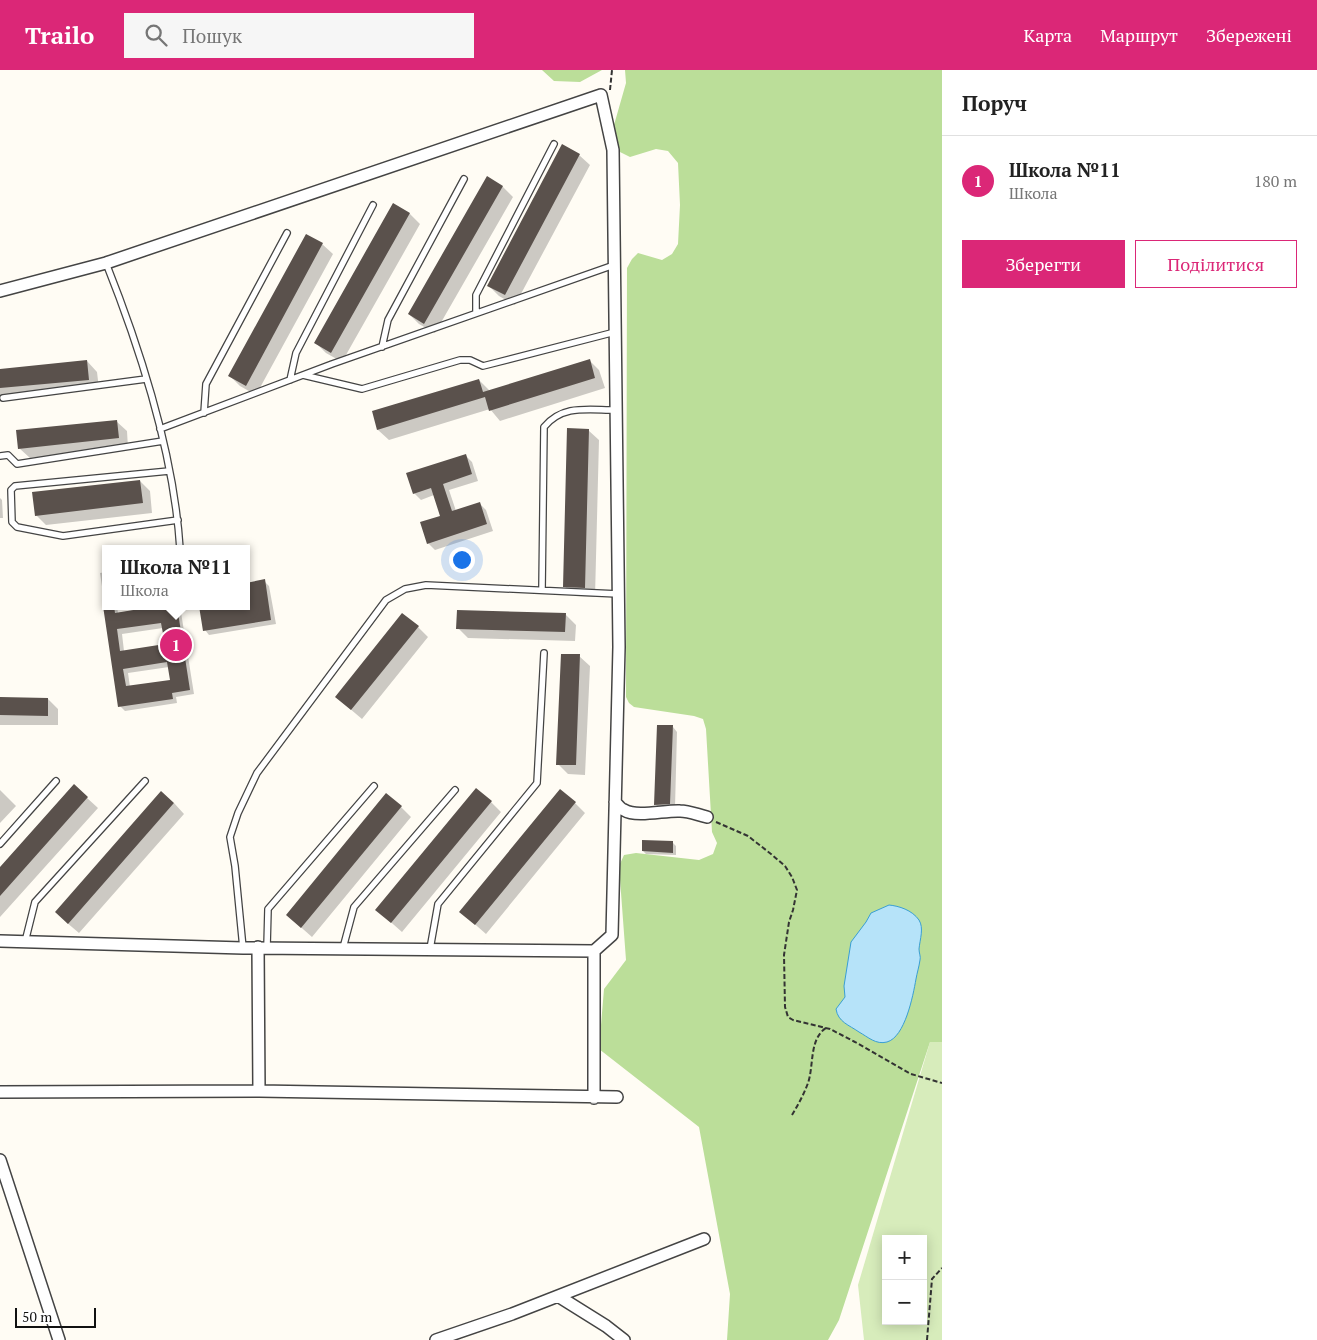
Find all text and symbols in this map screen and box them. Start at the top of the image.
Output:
search box [124,13,474,58]
text: Trailo [25,19,94,51]
icon: search [142,21,170,49]
text: Пошук [182,23,242,48]
text: Карта [1024,23,1072,47]
text: Маршрут [1100,23,1178,47]
text: Збережені [1206,23,1292,47]
text: Поруч [962,89,1027,117]
text: Школа №11 [1009,157,1121,182]
text: 1 [973,170,983,192]
text: 180 m [1254,170,1297,192]
text: Школа [1009,182,1058,204]
button: Зберегти [962,240,1125,288]
button: Поділитися [1135,240,1297,288]
popup [102,545,250,610]
your location [449,547,475,573]
text: Школа №11 [120,554,232,579]
text: Школа [120,579,169,601]
pin: 1 [160,626,192,664]
map controls [882,1235,927,1325]
button: + [882,1235,927,1280]
button: − [882,1280,927,1325]
scale bar [15,1305,96,1328]
text: 50 m [22,1307,52,1326]

